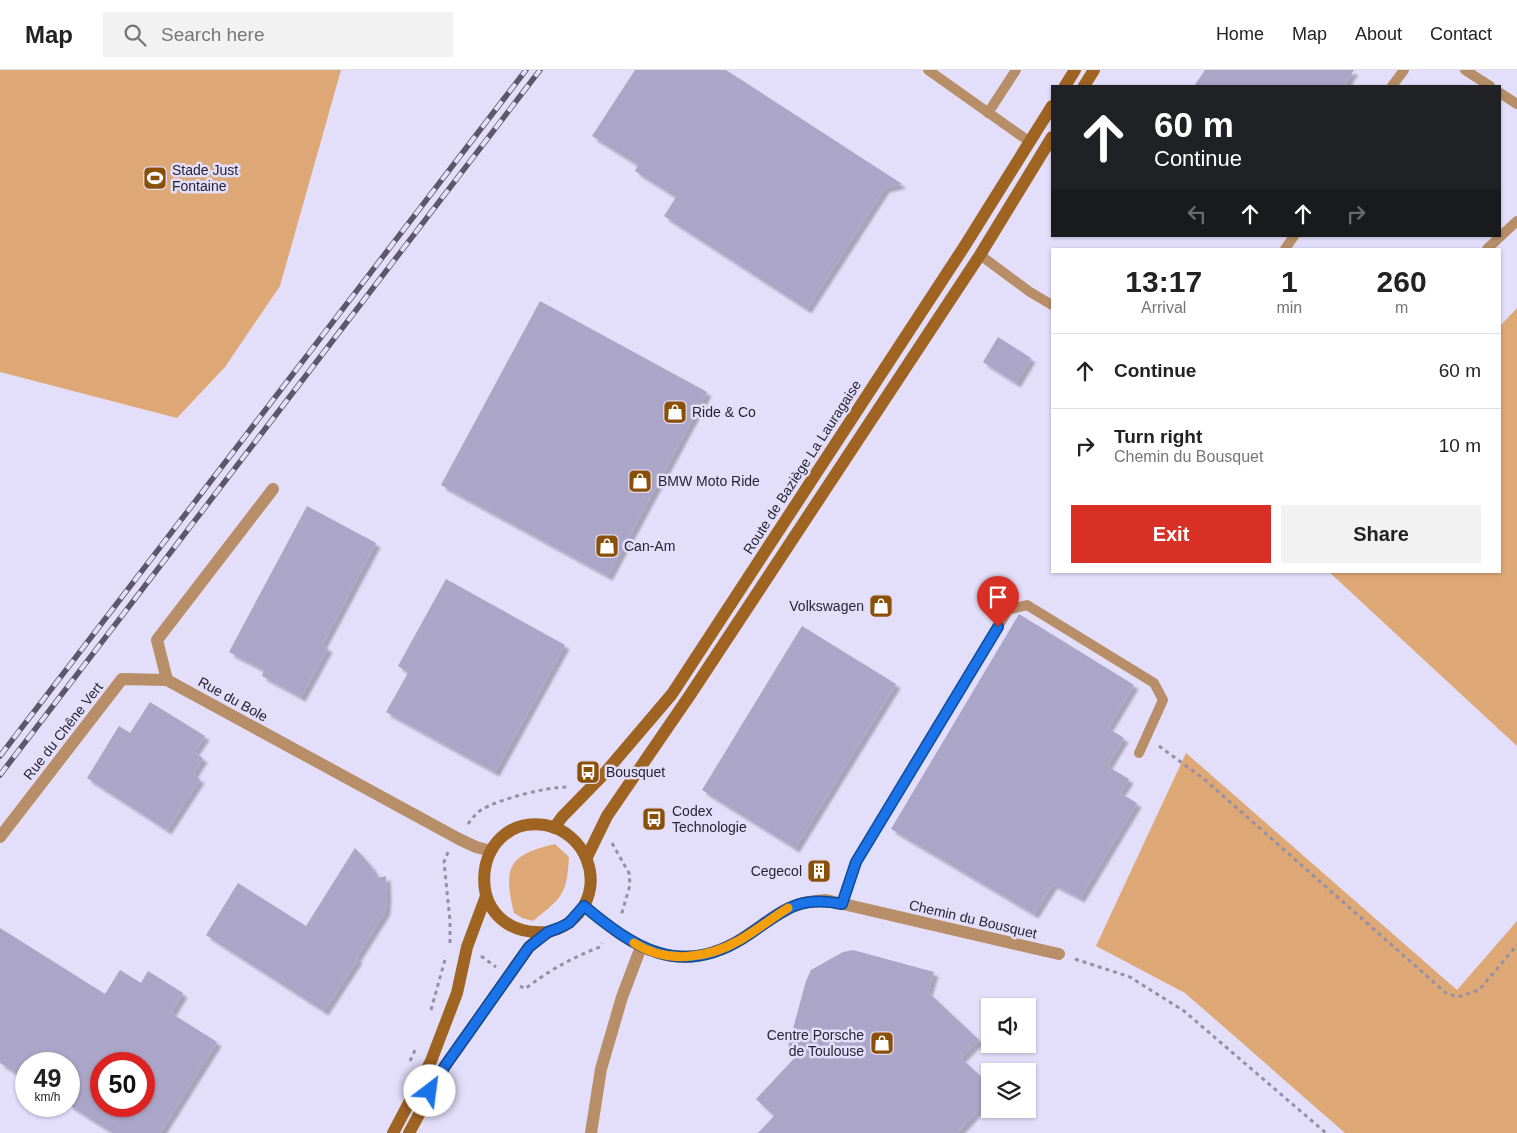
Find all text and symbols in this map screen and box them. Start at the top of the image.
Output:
search box [103,12,453,57]
text: Map [25,21,73,48]
icon: search [121,21,149,49]
text: Search here [161,24,265,45]
text: Home [1216,24,1264,44]
text: Map [1292,24,1327,44]
text: About [1355,24,1402,44]
text: Contact [1430,24,1492,44]
icon: ahead [1071,105,1136,170]
text: 60 m [1154,105,1234,144]
text: Continue [1154,146,1242,171]
place label: Stade Just Fontaine [172,162,238,194]
sports icon: Stade Just Fontaine [142,165,168,191]
icon: left [1183,200,1211,228]
icon: ahead [1236,200,1264,228]
icon: ahead [1289,200,1317,228]
icon: right [1342,200,1370,228]
text: 13:17 [1125,265,1202,298]
text: 1 [1281,265,1298,298]
text: 260 [1377,265,1427,298]
text: Arrival [1141,299,1186,316]
text: min [1276,299,1302,316]
text: m [1395,299,1408,316]
icon: ahead [1071,357,1099,385]
text: Continue [1114,360,1196,381]
text: 60 m [1439,360,1481,381]
street label: Route de Baziège La Lauragaise [740,377,864,557]
shop icon: Ride & Co [662,399,688,425]
place label: Ride & Co [692,404,756,420]
text: Turn right [1114,426,1202,447]
icon: right [1071,432,1099,460]
text: 10 m [1439,435,1481,456]
text: Chemin du Bousquet [1114,448,1263,465]
shop icon: BMW Moto Ride [627,468,653,494]
place label: BMW Moto Ride [658,473,760,489]
button: Exit [1071,505,1271,563]
button: Share [1281,505,1481,563]
shop icon: Can-Am [594,533,620,559]
place label: Can-Am [624,538,675,554]
pin [977,576,1019,627]
icon: arrive [984,583,1012,611]
shop icon: Volkswagen [868,593,894,619]
place label: Volkswagen [789,598,864,614]
street label: Rue du Bole [195,673,271,725]
street label: Rue du Chêne Vert [20,679,106,783]
bus stop icon: Bousquet [575,759,601,785]
place label: Bousquet [606,764,665,780]
place label: Codex Technologie [672,803,747,835]
bus stop icon: Codex Technologie [641,806,667,832]
building icon: Cegecol [806,858,832,884]
place label: Cegecol [751,863,802,879]
street label: Chemin du Bousquet [907,896,1039,942]
map controls [981,998,1036,1118]
button: sound [981,998,1036,1053]
place label: Centre Porsche de Toulouse [767,1027,864,1059]
shop icon: Centre Porsche de Toulouse [869,1030,895,1056]
speed limit sign: 50 [90,1052,155,1117]
button: layers [981,1063,1036,1118]
text: 49 [34,1064,61,1092]
position arrow [403,1064,455,1116]
text: km/h [34,1090,61,1104]

